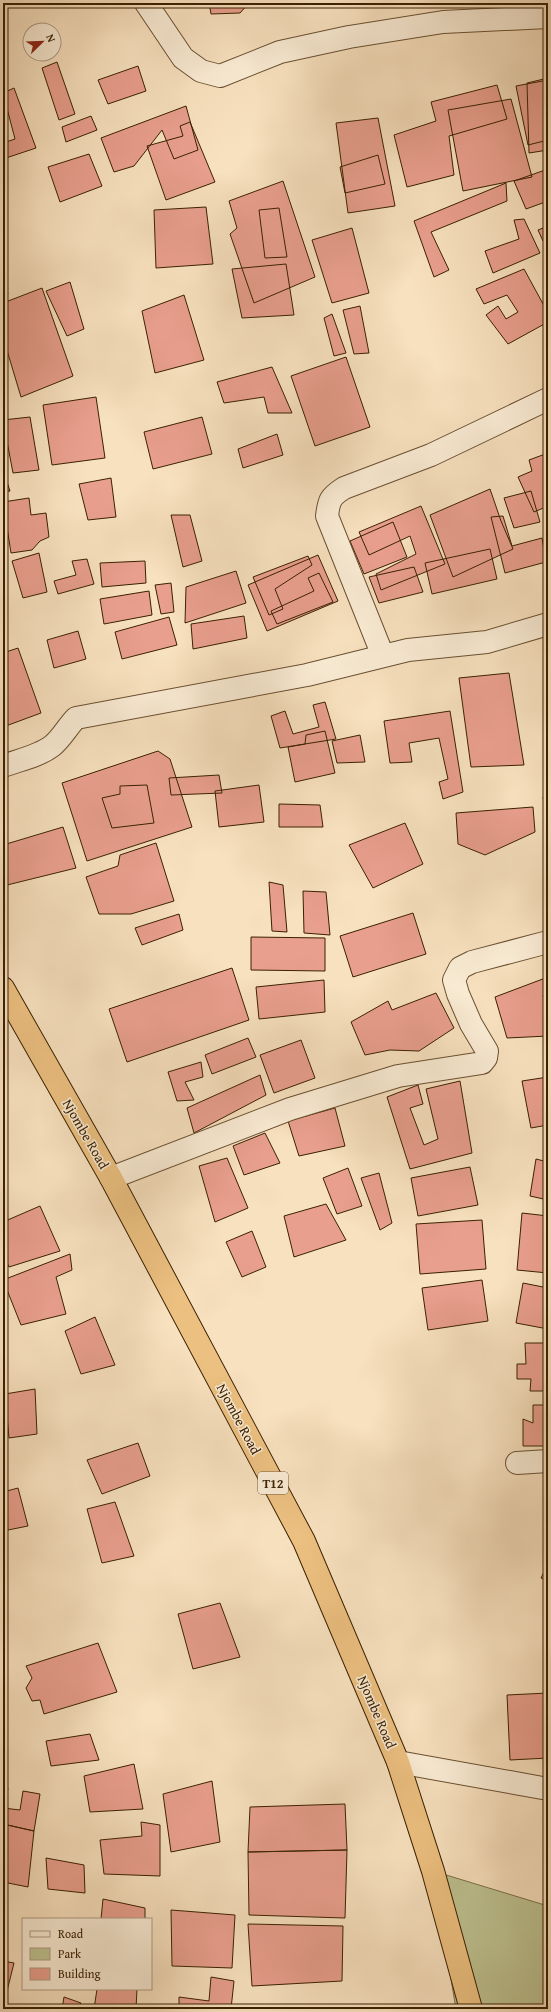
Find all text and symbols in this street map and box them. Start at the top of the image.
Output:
north arrow [22,22,62,62]
text: N [42,32,60,45]
street label: Njombe Road [58,1095,114,1173]
street label: Njombe Road [212,1380,266,1458]
road number: T12 [258,1472,288,1494]
street label: Njombe Road [353,1672,402,1752]
legend [22,1918,152,1990]
text: Road [58,1925,84,1942]
text: Park [58,1945,82,1962]
text: Building [58,1965,101,1982]

